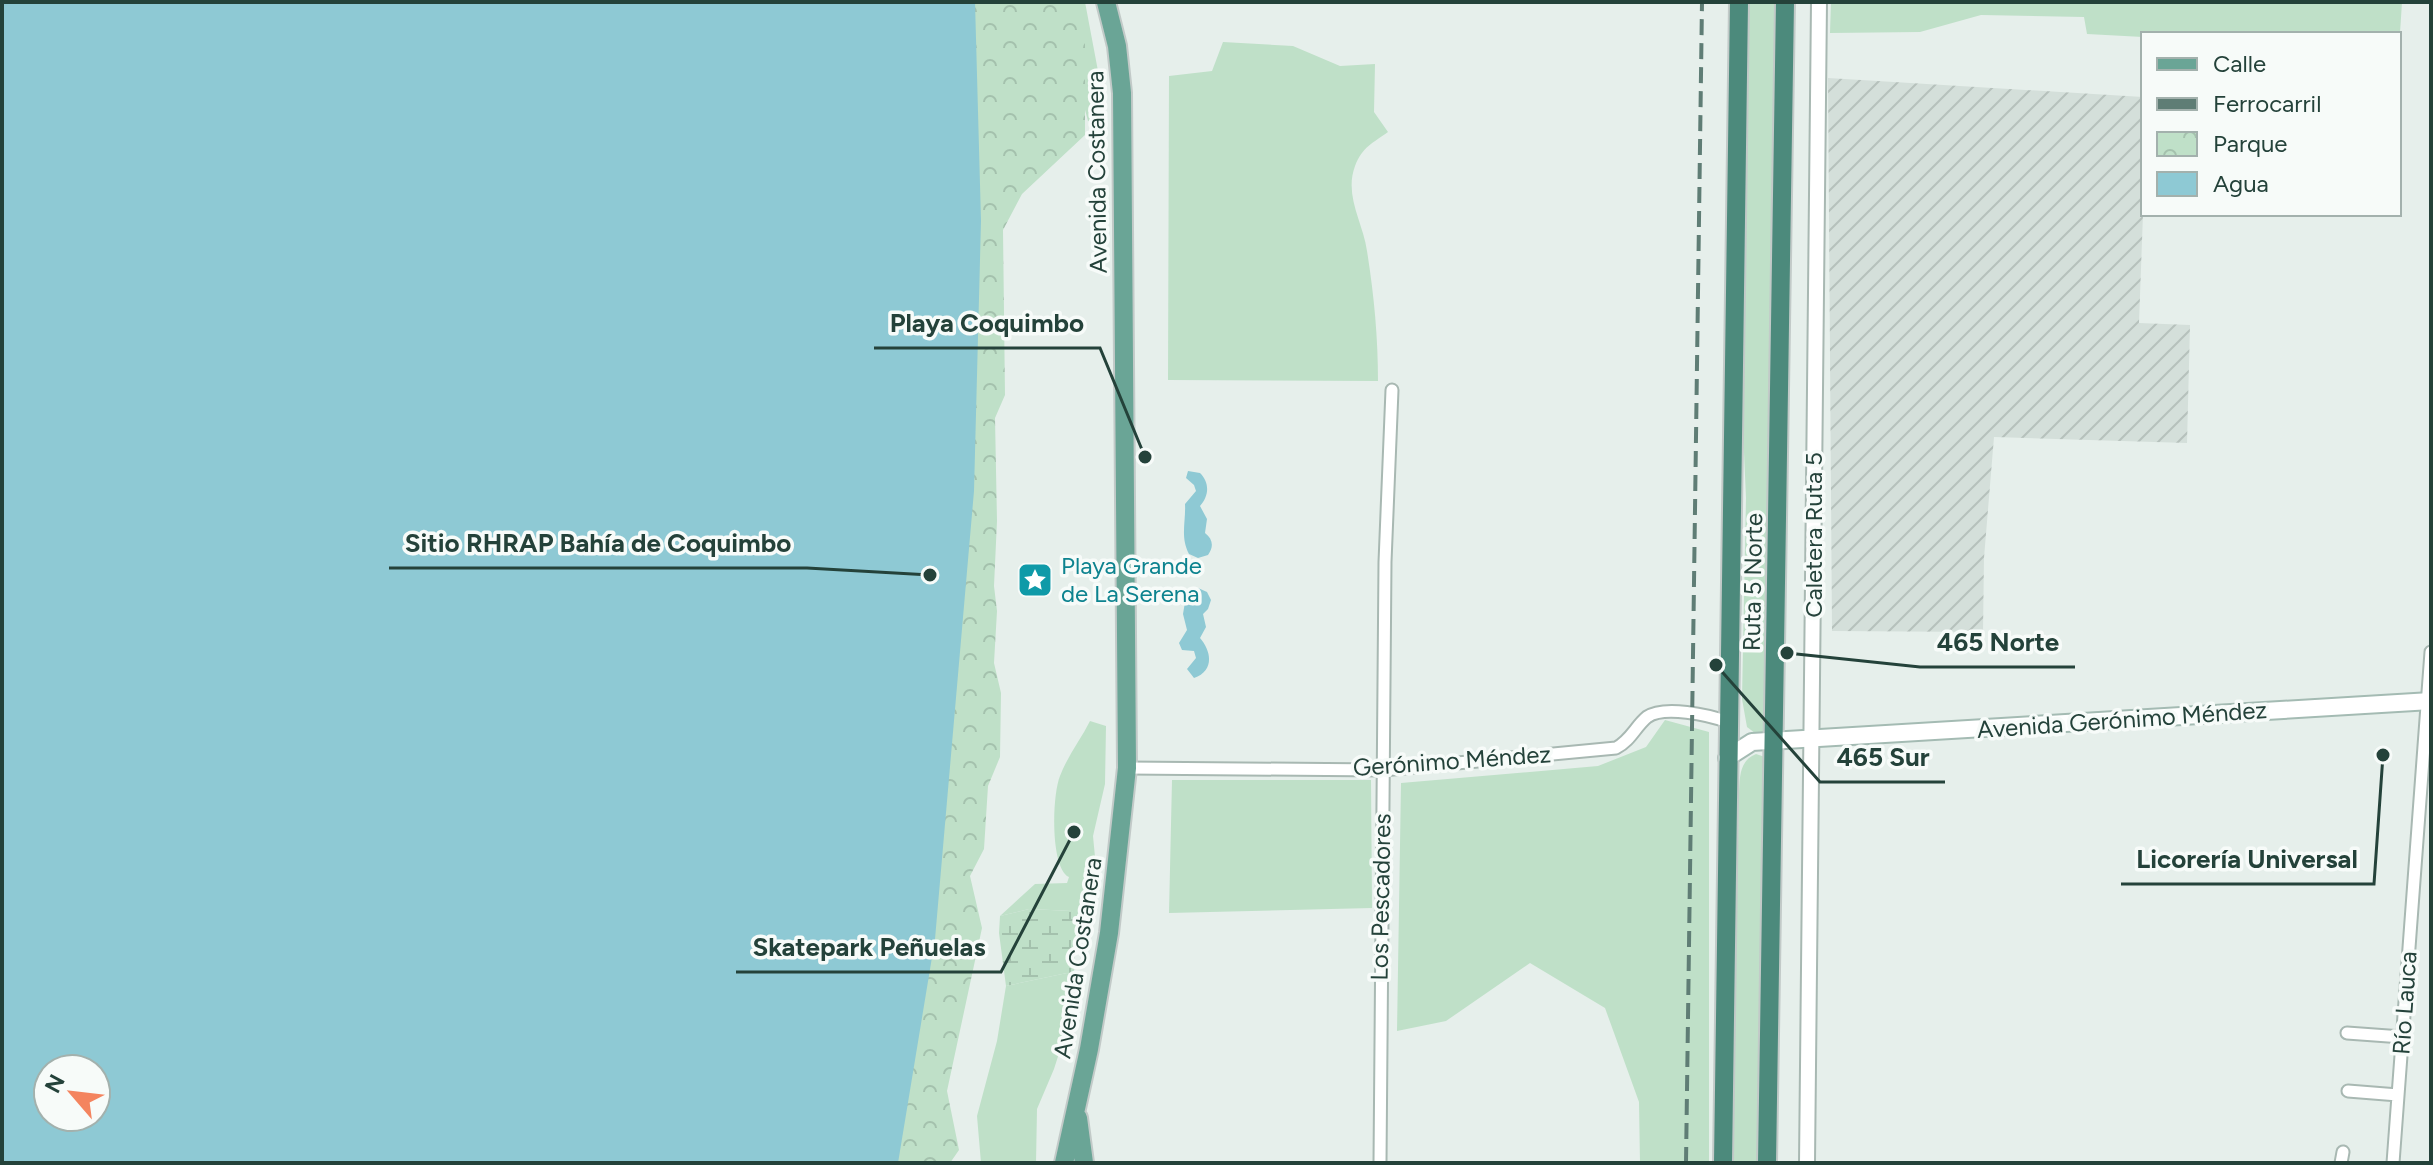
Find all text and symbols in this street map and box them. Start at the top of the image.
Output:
legend [2141,32,2401,216]
text: Calle [2213,49,2266,78]
street label: Avenida Costanera [1080,70,1113,274]
text: Ferrocarril [2213,89,2321,118]
text: Parque [2213,129,2287,158]
text: Agua [2213,169,2269,198]
callout: Playa Coquimbo [874,298,1100,348]
text: Playa Coquimbo [890,307,1084,339]
street label: Caletera Ruta 5 [1799,452,1828,618]
street label: Ruta 5 Norte [1737,513,1768,651]
callout: Sitio RHRAP Bahía de Coquimbo [389,518,807,568]
text: Sitio RHRAP Bahía de Coquimbo [405,527,791,559]
place label: Playa Grande de La Serena [1061,551,1202,608]
place icon: Playa Grande de La Serena [1016,561,1054,599]
callout: 465 Norte [1920,617,2075,667]
text: 465 Norte [1937,626,2059,658]
street label: Avenida Gerónimo Méndez [1976,695,2268,744]
callout: 465 Sur [1820,732,1945,782]
street label: Gerónimo Méndez [1352,739,1552,782]
text: 465 Sur [1836,741,1930,773]
street label: Los Pescadores [1365,813,1396,981]
callout: Licorería Universal [2121,834,2374,884]
text: Licorería Universal [2136,843,2358,875]
street label: Avenida Costanera [1047,855,1108,1060]
callout: Skatepark Peñuelas [736,922,1001,972]
text: Skatepark Peñuelas [752,931,986,963]
street label: Río Lauca [2386,950,2423,1056]
north arrow [32,1053,112,1133]
text: N [39,1070,71,1098]

